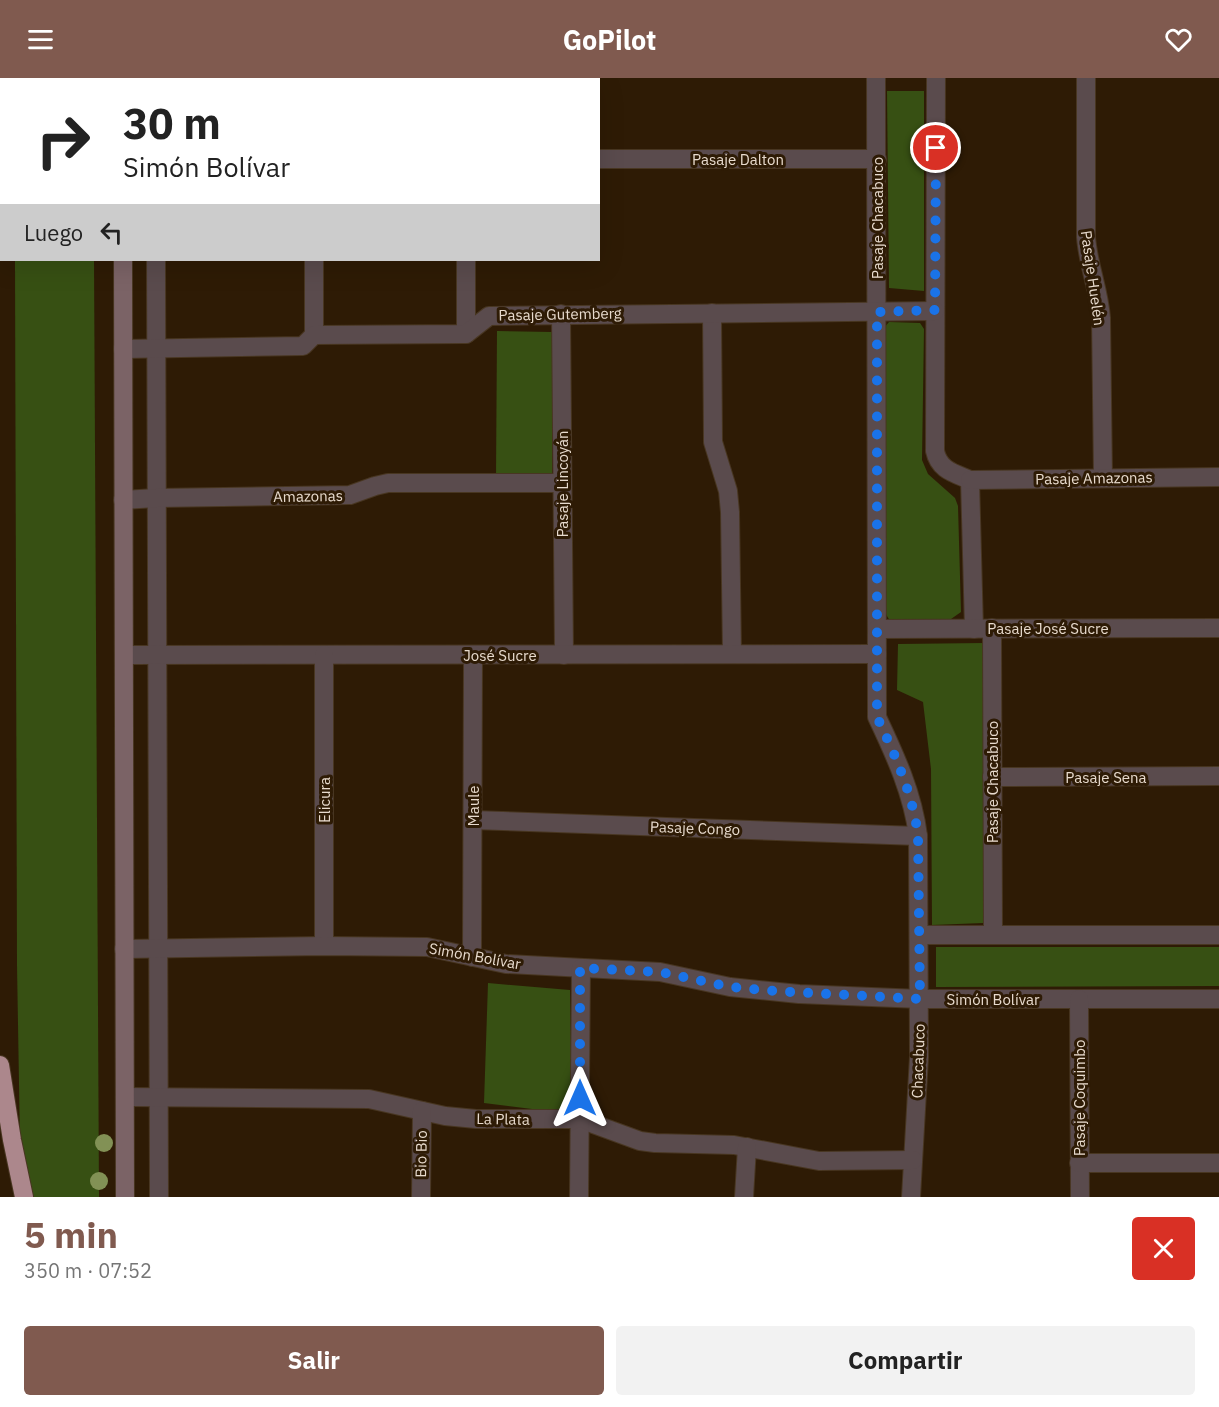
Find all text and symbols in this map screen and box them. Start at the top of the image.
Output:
text: GoPilot [563,22,656,57]
icon: menu [24,23,57,56]
icon: heart [1162,23,1195,56]
text: 30 m [123,96,221,151]
icon: right [24,102,102,180]
pin [910,122,961,173]
icon: arrive [919,131,952,164]
text: Simón Bolívar [123,149,290,184]
street label: Pasaje Dalton [692,150,784,169]
street label: Pasaje Chacabuco [868,157,887,279]
icon: left [95,216,128,249]
text: Luego [24,218,83,247]
street label: Pasaje Huelén [1077,229,1109,327]
street label: Pasaje Gutemberg [498,303,622,325]
street label: Pasaje Lincoyán [553,430,572,538]
street label: Pasaje Amazonas [1035,467,1153,489]
street label: Amazonas [273,486,343,506]
street label: Pasaje José Sucre [987,619,1109,638]
street label: José Sucre [463,646,537,665]
street label: Pasaje Chacabuco [983,721,1002,843]
street label: Pasaje Sena [1065,768,1147,787]
street label: Elicura [315,777,334,823]
street label: Maule [464,785,483,827]
street label: Pasaje Congo [650,817,740,839]
street label: Simón Bolívar [428,939,523,973]
street label: Simón Bolívar [947,990,1040,1009]
street label: Chacabuco [907,1023,929,1099]
street label: Pasaje Coquimbo [1070,1040,1089,1156]
position arrow [548,1066,612,1130]
street label: La Plata [476,1109,530,1129]
street label: Bio Bio [411,1130,431,1178]
text: 5 min [24,1211,118,1258]
button: close [1132,1217,1195,1280]
text: 350 m · 07:52 [24,1257,152,1284]
button: Salir [24,1326,604,1395]
button: Compartir [616,1326,1195,1395]

